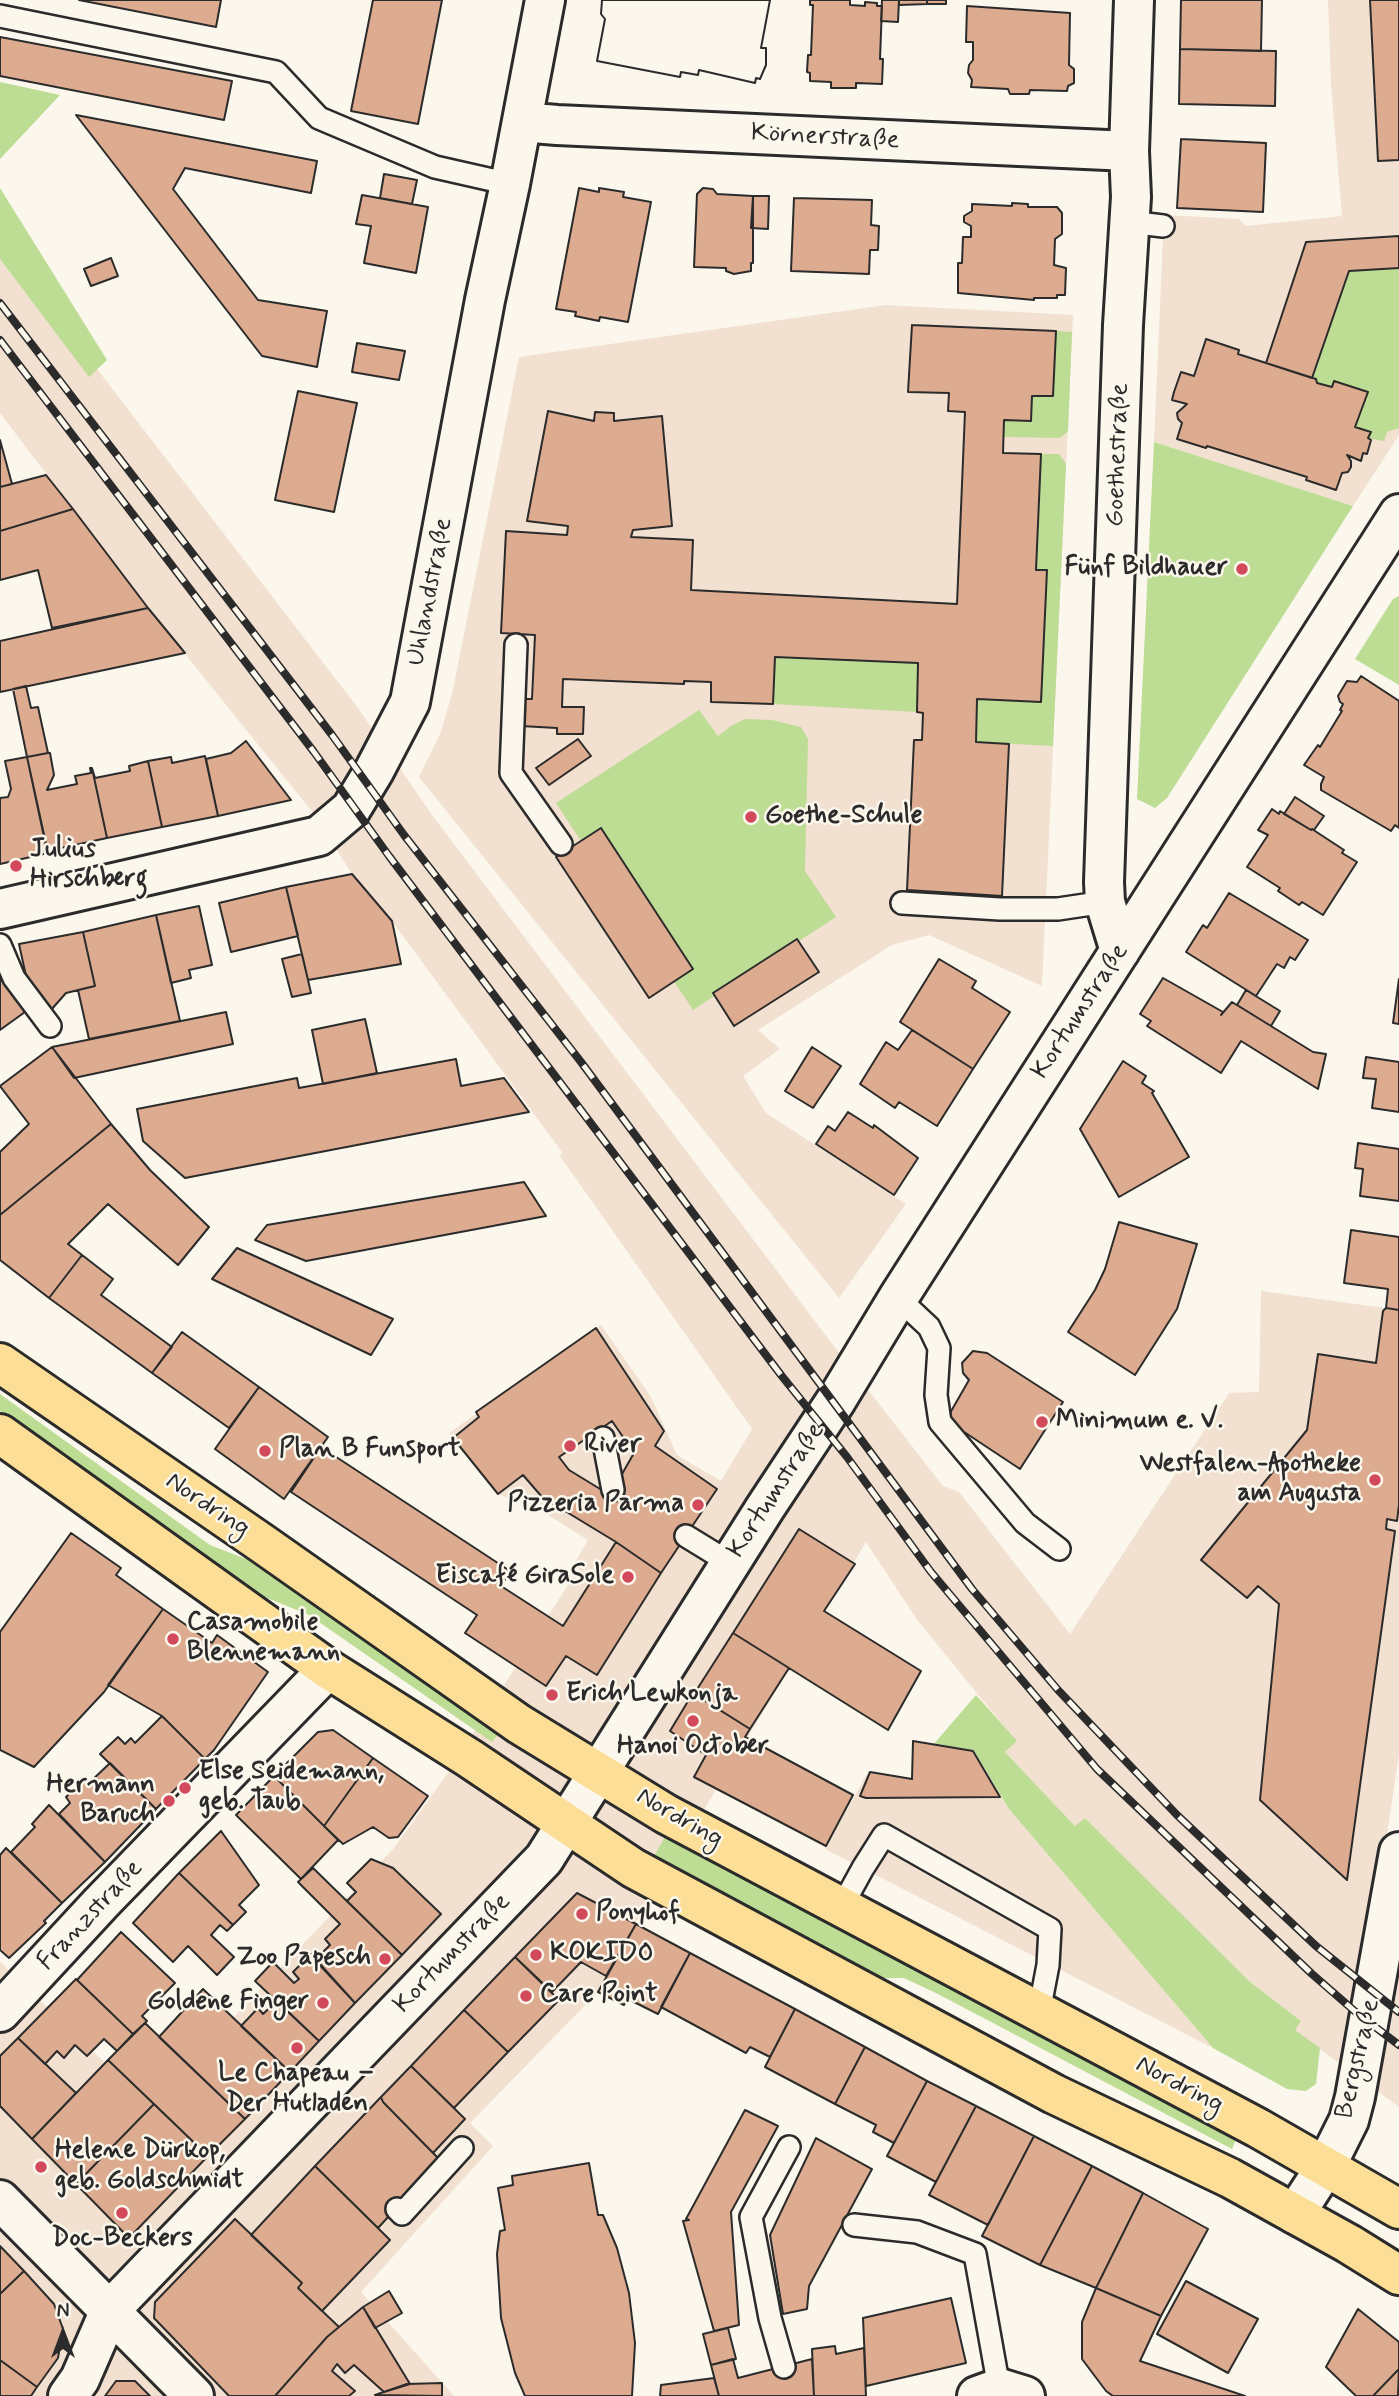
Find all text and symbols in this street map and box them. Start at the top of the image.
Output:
street label: Körnerstraße [750,119,900,157]
street label: Goethestraße [1101,382,1137,528]
street label: Uhlandstraße [401,515,461,669]
place label: Fünf Bildhauer [1065,553,1228,585]
marker: Fünf Bildhauer [1234,561,1250,577]
place label: Goethe-Schule [765,801,923,833]
marker: Goethe-Schule [743,809,759,825]
place label: Julius Hirschberg [30,835,148,896]
marker: Julius Hirschberg [8,858,24,874]
street label: Kortumstraße [1026,938,1136,1086]
place label: Minimum e. V. [1056,1406,1223,1438]
marker: Minimum e. V. [1034,1414,1050,1430]
street label: Kortumstraße [722,1417,832,1565]
place label: River [584,1430,642,1462]
place label: Plan B Funsport [279,1435,460,1467]
marker: River [562,1438,578,1454]
marker: Plan B Funsport [257,1443,273,1459]
place label: Westfalen-Apotheke am Augusta [1140,1449,1361,1510]
street label: Nordring [159,1467,255,1545]
marker: Westfalen-Apotheke am Augusta [1367,1472,1383,1488]
place label: Pizzeria Parma [508,1489,684,1521]
marker: Pizzeria Parma [690,1497,706,1513]
place label: Eiscafé GiraSole [436,1561,614,1593]
marker: Eiscafé GiraSole [620,1569,636,1585]
place label: Casamobile Blennemann [187,1608,340,1670]
marker: Casamobile Blennemann [165,1631,181,1647]
place label: Erich Lewkonja [566,1679,737,1711]
marker: Erich Lewkonja [544,1687,560,1703]
marker: Hanoi October [685,1713,701,1729]
place label: Hanoi October [617,1732,769,1764]
place label: Else Seidemann, geb. Taub [199,1757,384,1818]
place label: Hermann Baruch [47,1770,155,1831]
marker: Else Seidemann, geb. Taub [177,1780,193,1796]
street label: Nordring [630,1782,728,1856]
marker: Hermann Baruch [161,1793,177,1809]
street label: Franzstraße [32,1854,150,1978]
street label: Kortumstraße [388,1887,518,2021]
place label: Ponyhof [596,1898,680,1930]
marker: Ponyhof [574,1906,590,1922]
place label: KOKIDO [550,1939,653,1971]
place label: Zoo Papesch [236,1943,371,1975]
marker: KOKIDO [528,1947,544,1963]
marker: Zoo Papesch [377,1951,393,1967]
place label: Care Point [540,1980,658,2012]
place label: Goldene Finger [147,1987,309,2019]
marker: Care Point [518,1988,534,2004]
marker: Goldene Finger [315,1995,331,2011]
street label: Bergstraße [1330,1996,1388,2122]
marker: Le Chapeau – Der Hutladen [289,2040,305,2056]
street label: Nordring [1130,2050,1228,2122]
place label: Le Chapeau – Der Hutladen [218,2059,376,2120]
place label: Helene Dürkop, geb. Goldschmidt [55,2136,244,2198]
marker: Helene Dürkop, geb. Goldschmidt [33,2159,49,2175]
marker: Doc-Beckers [114,2205,130,2221]
place label: Doc-Beckers [51,2224,193,2256]
north arrow [28,2298,98,2368]
text: N [57,2299,69,2324]

